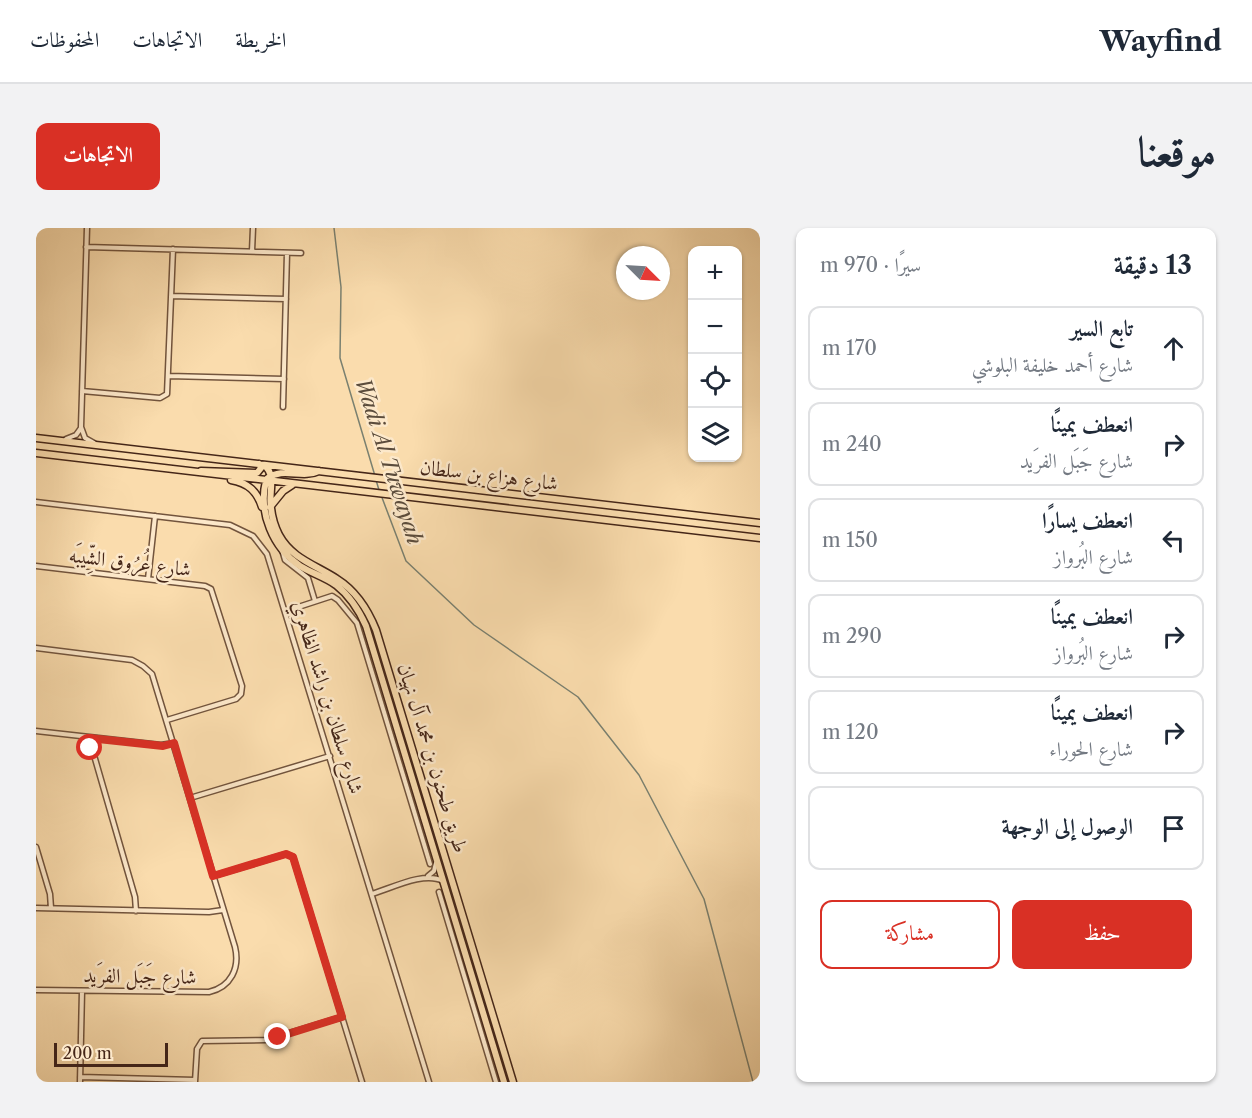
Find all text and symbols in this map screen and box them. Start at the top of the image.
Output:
text: Wayfind [1100,24,1222,58]
text: المحفوظات [30,27,99,52]
text: الاتجاهات [132,27,202,52]
text: الخريطة [235,27,286,52]
button: الاتجاهات [36,123,160,190]
text: موقعنا [1138,125,1216,177]
north arrow [616,246,670,300]
map controls [688,246,742,462]
button: + [688,246,742,300]
text: 13 دقيقة [1114,249,1192,281]
text: سيرًا · 970 m [820,253,921,277]
button: − [688,300,742,354]
text: تابع السير [1070,315,1133,342]
icon: ahead [1157,332,1190,365]
text: 170 m [822,336,877,360]
text: شارع أحمد خليفة البلوشي [972,353,1133,377]
button: locate [688,354,742,408]
water label: Wadi Al Tuwayah [350,374,428,548]
button: layers [688,408,742,462]
text: انعطف يمينًا [1051,411,1133,438]
icon: right [1157,428,1190,461]
text: 240 m [822,432,882,456]
text: شارع جَبَل الفرَيد [1020,449,1133,473]
street label: شارع هزاع بن سلطان [418,455,559,501]
text: انعطف يسارًا [1042,507,1133,534]
icon: left [1157,524,1190,557]
text: 150 m [822,528,878,552]
street label: شارع عُرُوق الشِّيبَه [67,539,193,587]
text: شارع البُرواز [1054,545,1133,569]
street label: شارع سلطان بن راشد الظاهري [281,597,369,798]
text: انعطف يمينًا [1051,603,1133,630]
icon: right [1157,620,1190,653]
text: 290 m [822,624,882,648]
text: شارع البُرواز [1054,641,1133,665]
street label: طريق طحنون بن محمد آل نهيان [392,660,473,856]
text: انعطف يمينًا [1051,699,1133,726]
icon: right [1157,716,1190,749]
text: 120 m [822,720,879,744]
route start [76,734,102,760]
text: شارع الحوراء [1049,737,1133,761]
icon: arrive [1157,812,1190,845]
text: الوصول إلى الوجهة [1001,813,1133,840]
button: مشاركة [820,900,1000,969]
button: حفظ [1012,900,1192,969]
street label: شارع جَبَل الفرَيد [83,961,197,995]
route end [264,1023,290,1049]
scale bar [54,1040,168,1068]
text: 200 m [63,1043,112,1063]

